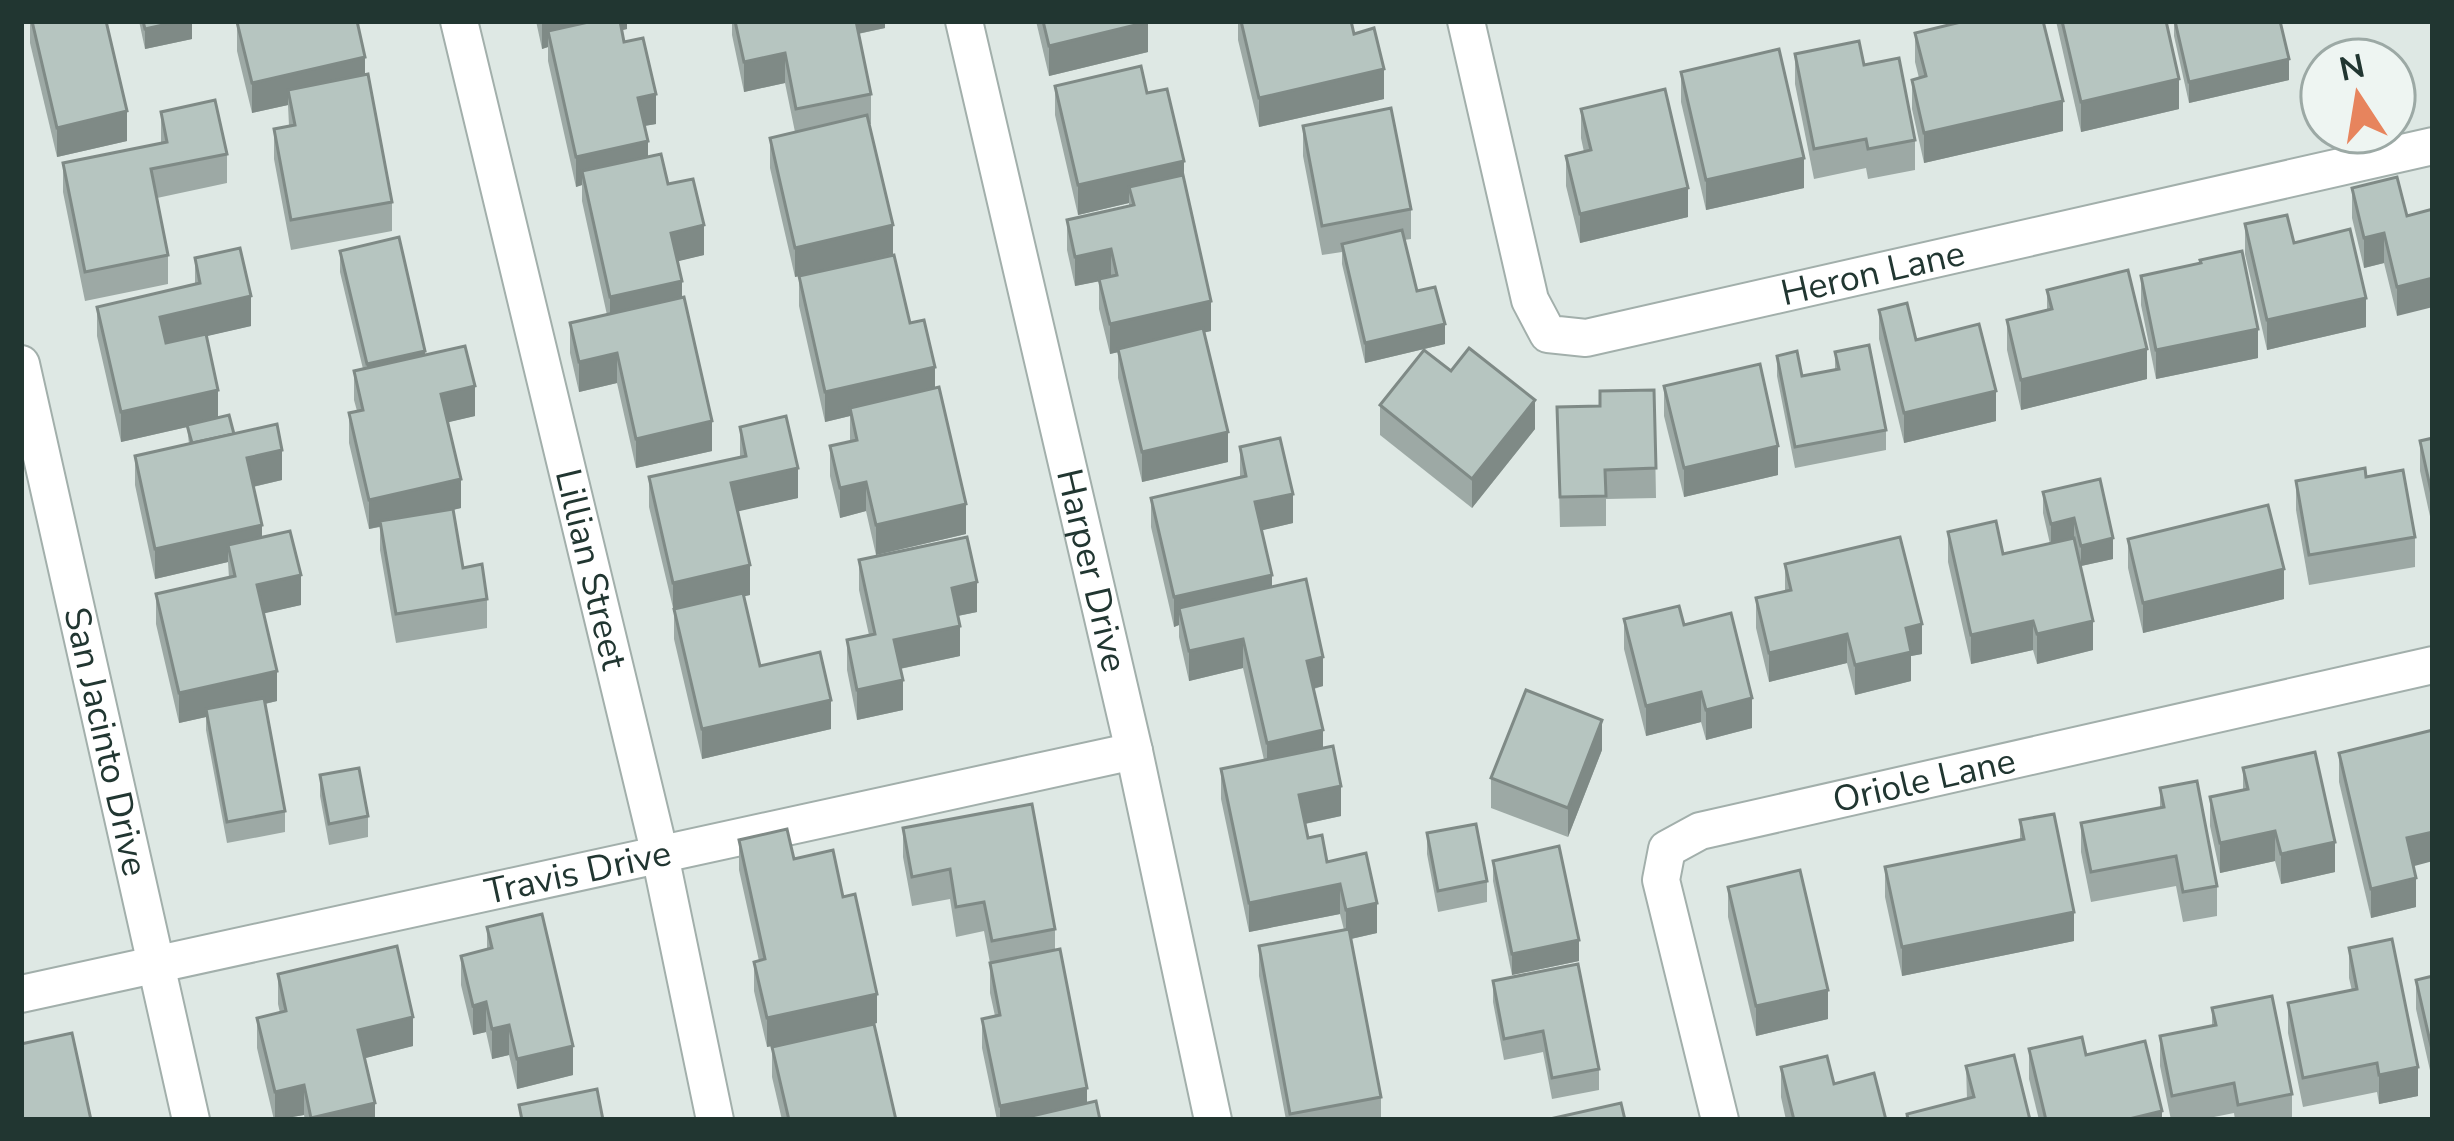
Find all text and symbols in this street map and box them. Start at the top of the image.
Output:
north arrow [2298,36,2418,156]
text: N [2335,44,2369,93]
street label: Heron Lane [1776,228,1970,318]
street label: Lillian Street [543,464,639,675]
street label: Harper Drive [1045,464,1139,677]
street label: San Jacinto Drive [52,602,160,881]
street label: Oriole Lane [1828,736,2020,825]
street label: Travis Drive [480,828,676,917]

